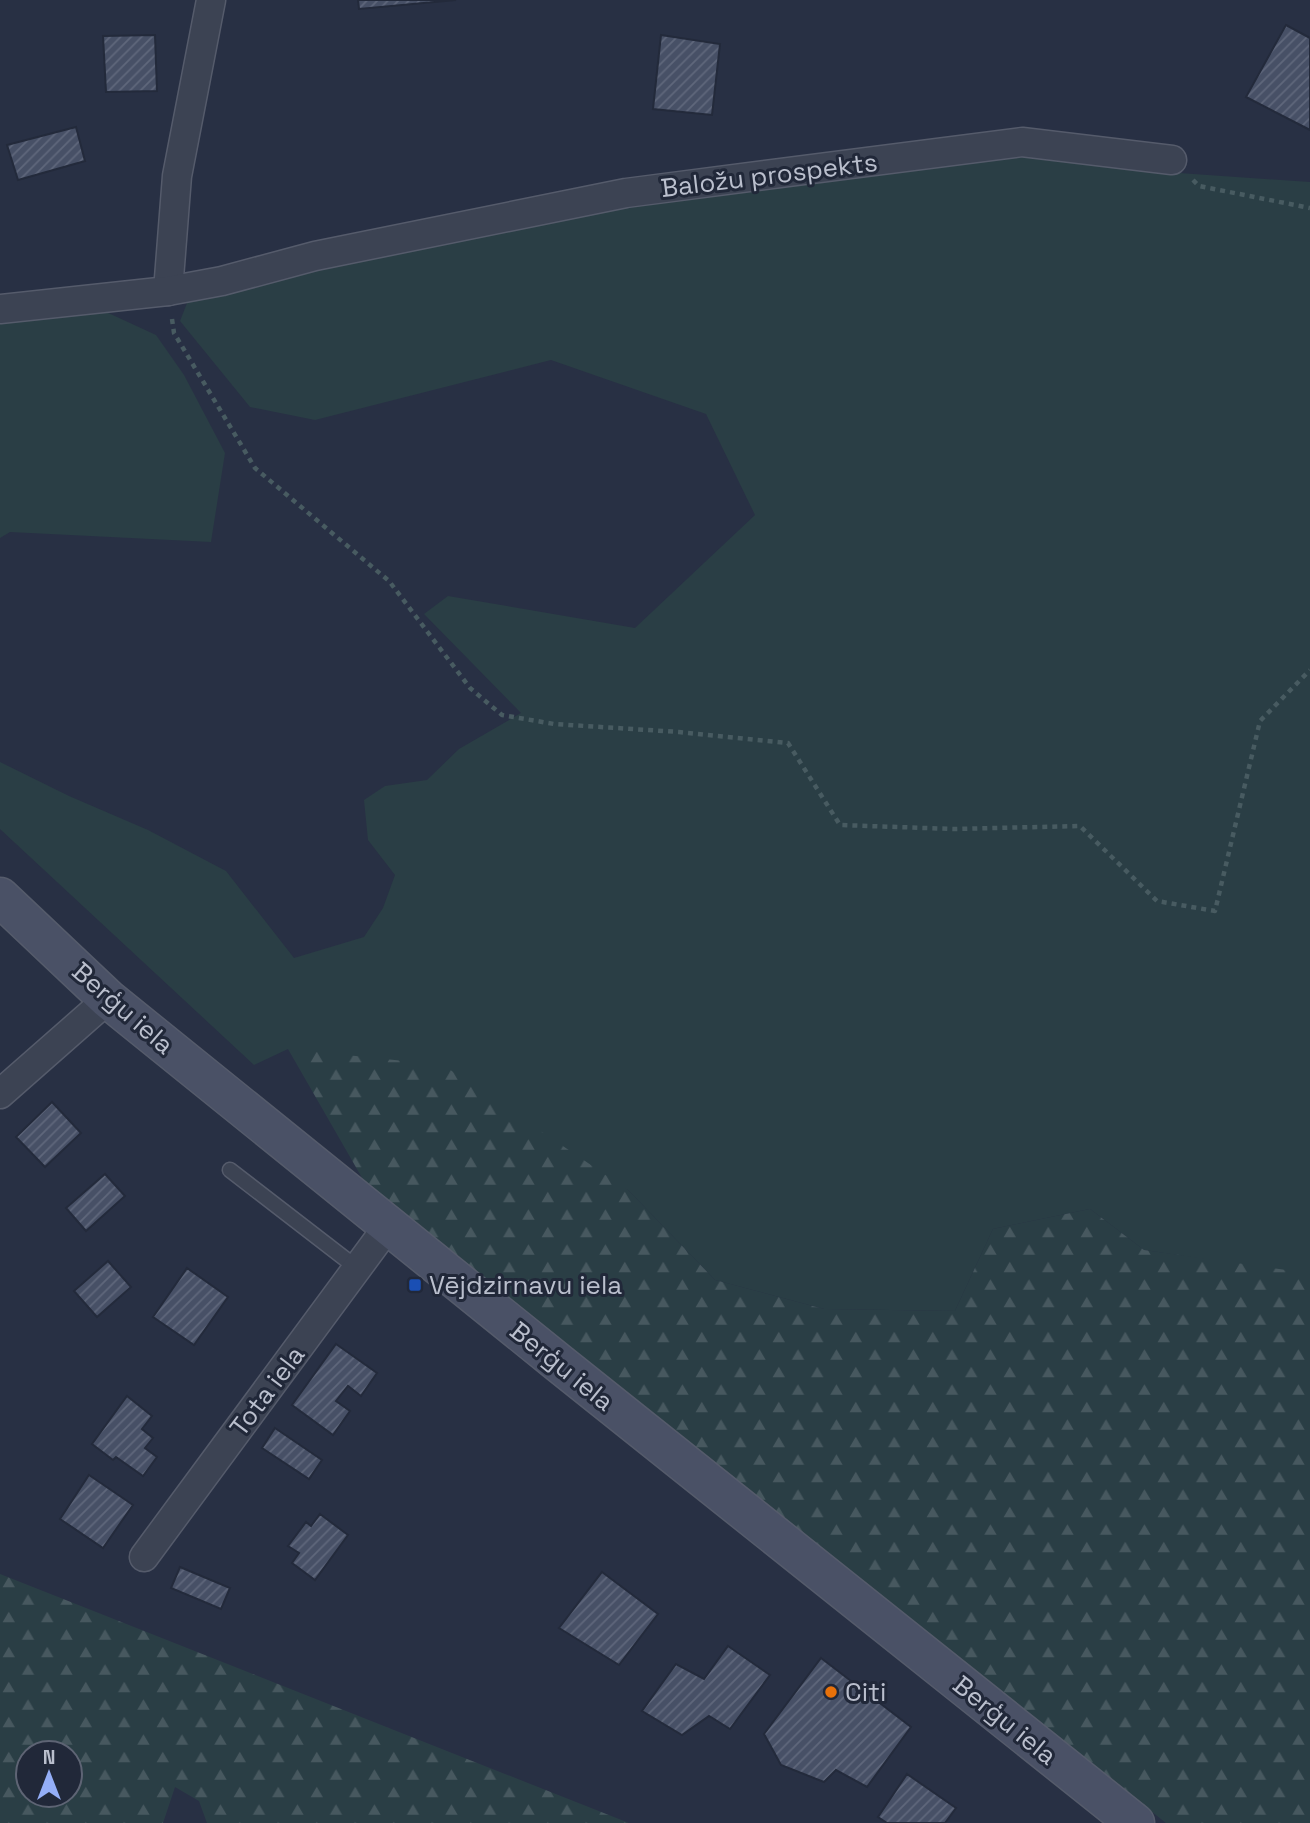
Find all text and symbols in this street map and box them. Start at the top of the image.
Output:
street label: Baložu prospekts [659,145,879,205]
street label: Berģu iela [65,954,181,1062]
place label: Vējdzirnavu iela [429,1268,622,1302]
marker: Vējdzirnavu iela [407,1277,423,1293]
street label: Berģu iela [503,1314,621,1418]
street label: Tota iela [222,1339,312,1443]
street label: Berģu iela [946,1668,1064,1772]
place label: Citi [845,1675,886,1709]
marker: Citi [823,1684,839,1700]
north arrow [14,1739,84,1809]
text: N [43,1745,55,1770]

